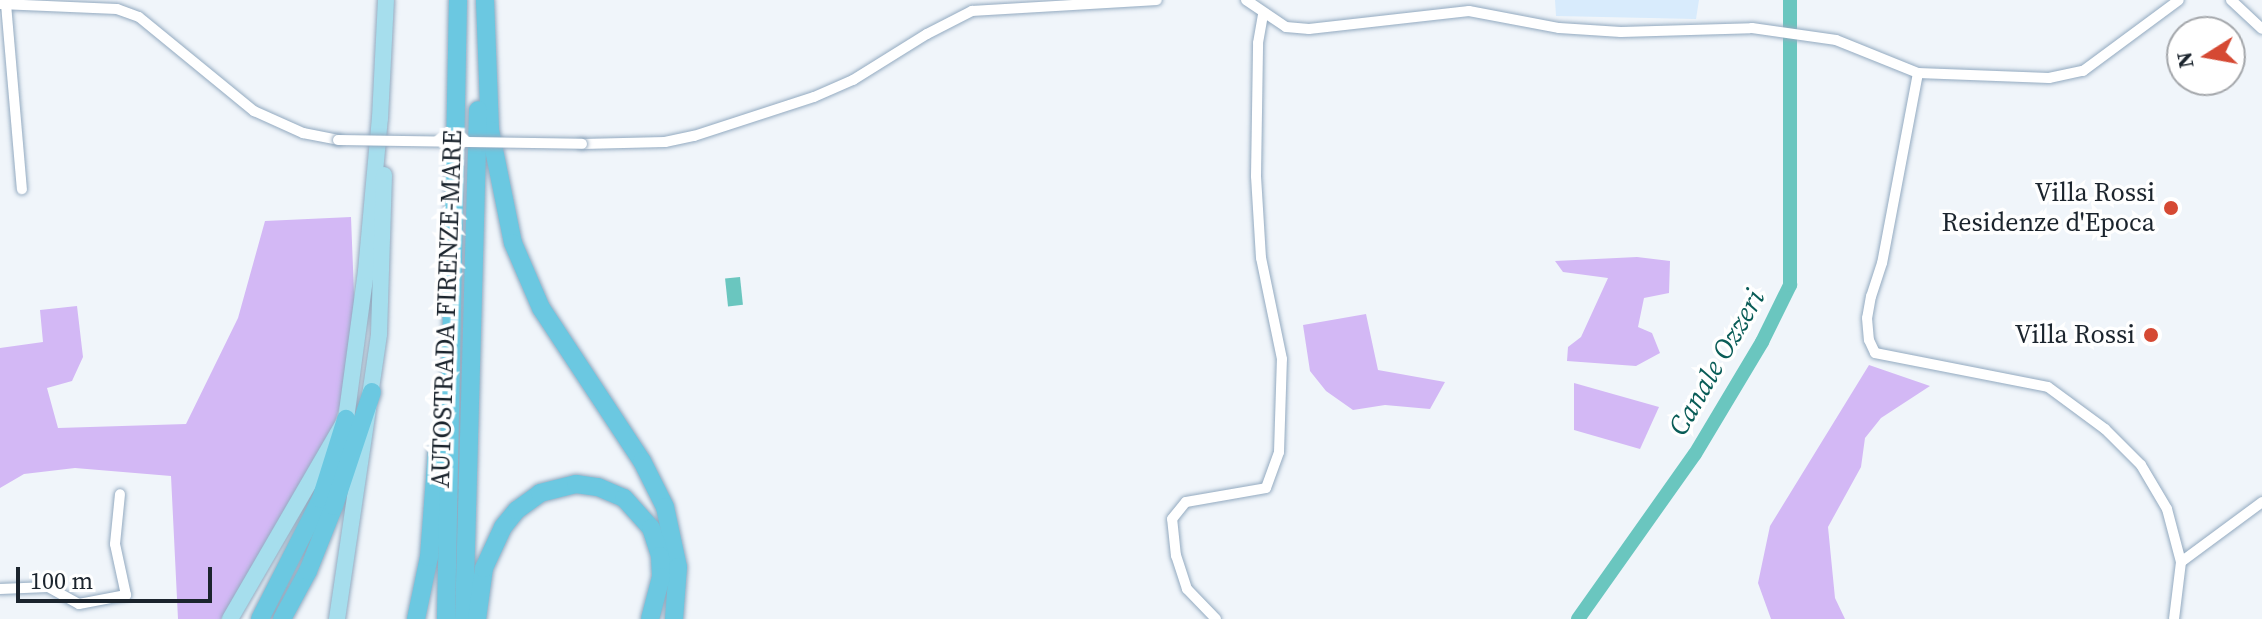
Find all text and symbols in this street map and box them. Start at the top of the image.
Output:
north arrow [2166,16,2246,96]
text: N [2168,49,2201,71]
street label: AUTOSTRADA FIRENZE-MARE [425,129,469,489]
place label: Villa Rossi Residenze d'Epoca [1942,177,2155,238]
marker: Villa Rossi Residenze d'Epoca [2162,199,2180,217]
water label: Canale Ozzeri [1661,283,1771,441]
place label: Villa Rossi [2015,319,2135,351]
marker: Villa Rossi [2142,326,2160,344]
scale bar [20,551,216,601]
text: 100 m [30,564,93,597]

